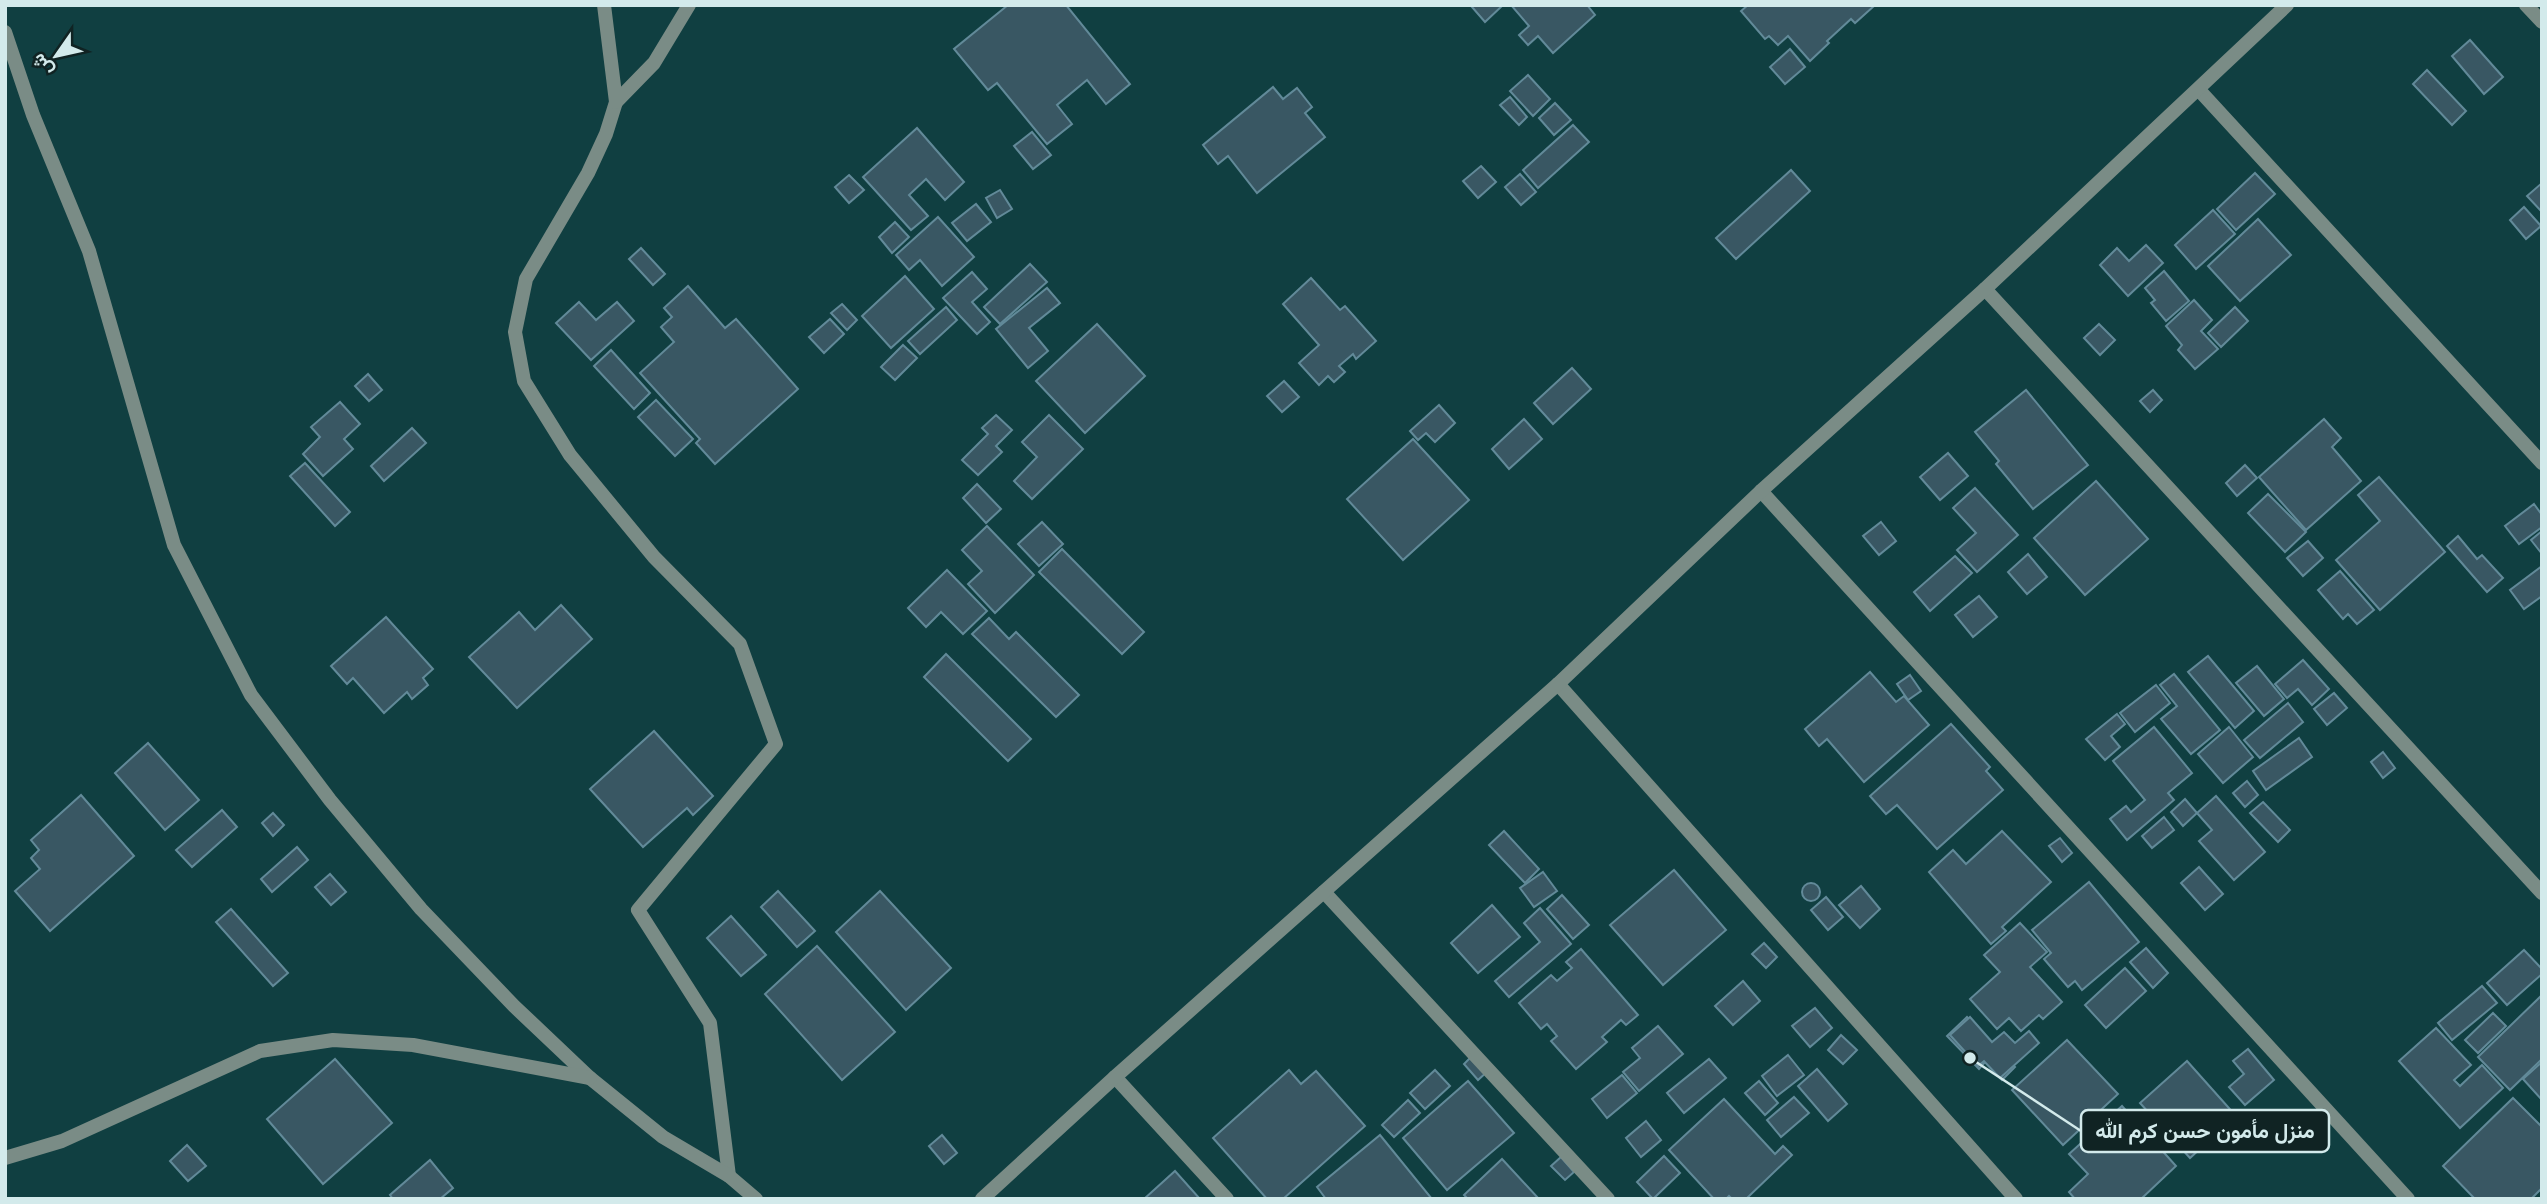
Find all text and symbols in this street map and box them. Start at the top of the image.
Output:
north arrow [21,21,91,91]
text: ش [25,48,60,82]
callout: منزل مأمون حسن كرم الله [2081,1110,2329,1152]
text: منزل مأمون حسن كرم الله [2095,1117,2315,1145]

